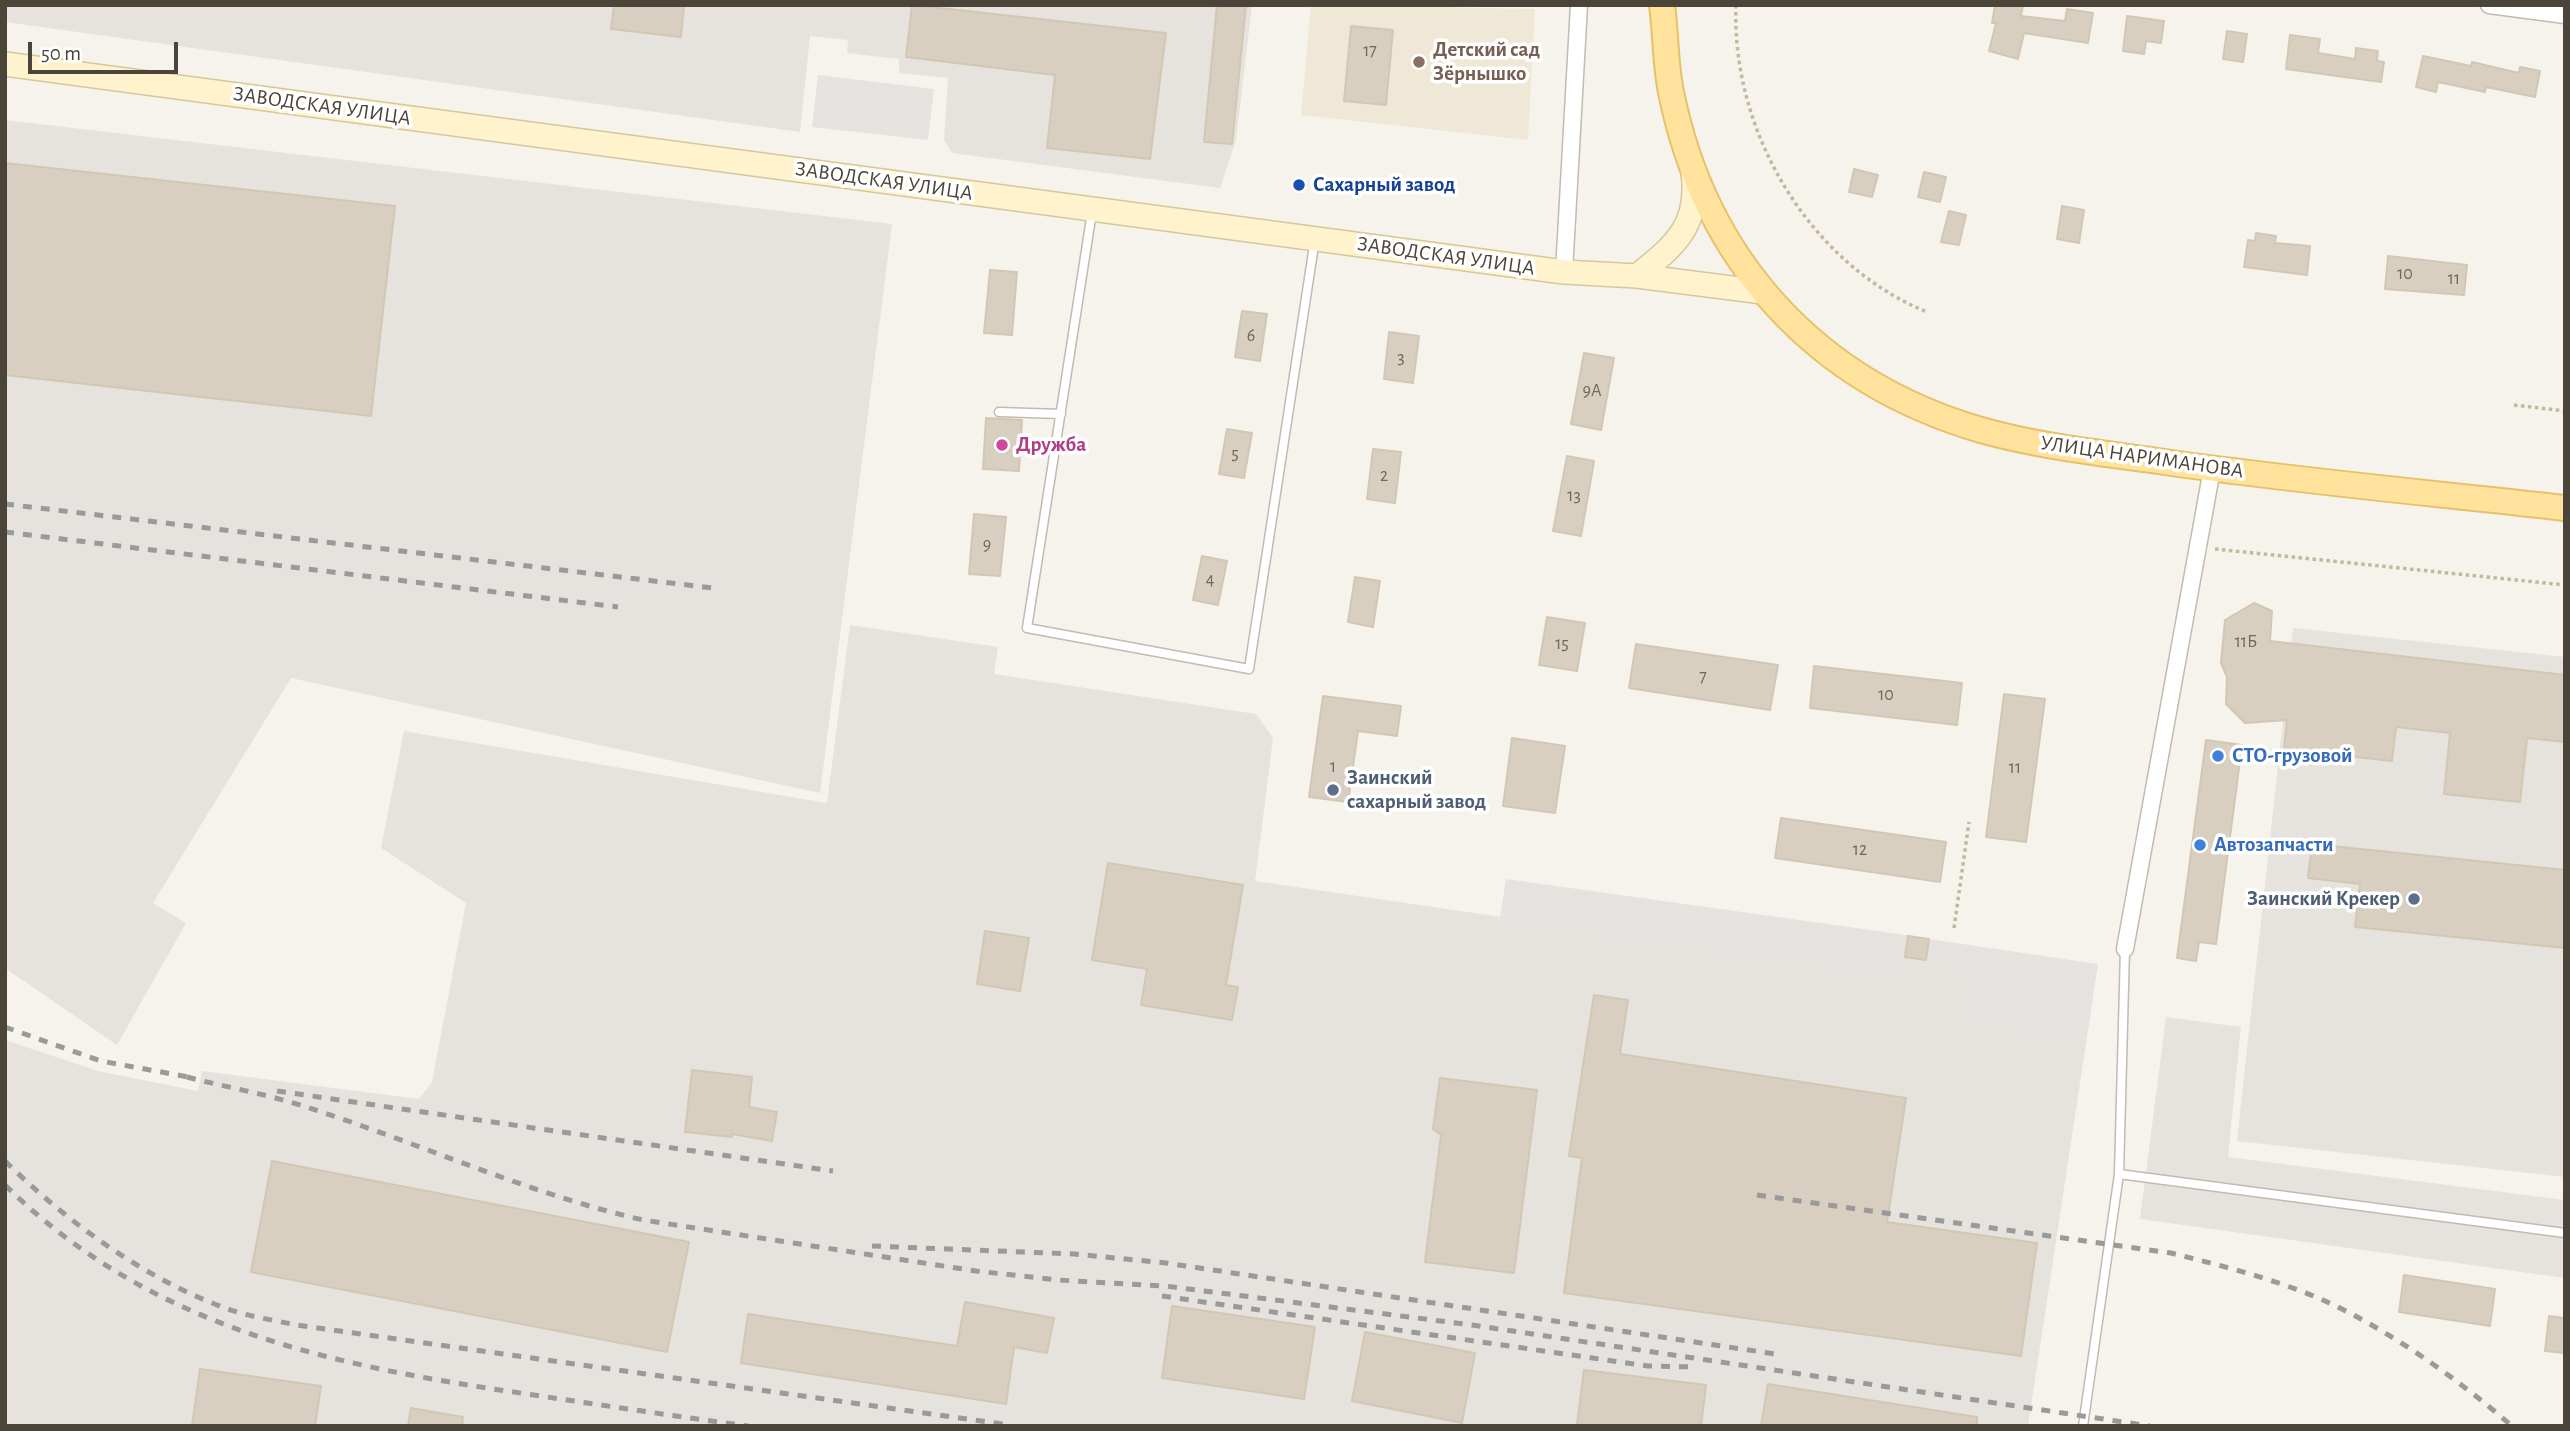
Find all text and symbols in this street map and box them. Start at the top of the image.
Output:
scale bar [32,28,182,72]
place label: Детский сад Зёрнышко [1433,37,1540,87]
house number: 17 [1363,40,1377,62]
text: 50 m [41,43,81,64]
marker: Детский сад Зёрнышко [1411,54,1427,70]
street label: ЗАВОДСКАЯ УЛИЦА [232,81,412,131]
street label: ЗАВОДСКАЯ УЛИЦА [794,156,974,206]
place label: Сахарный завод [1313,172,1455,198]
marker: Сахарный завод [1291,177,1307,193]
street label: ЗАВОДСКАЯ УЛИЦА [1356,231,1536,281]
house number: 10 [2397,263,2413,285]
house number: 11 [2448,268,2460,290]
house number: 6 [1247,325,1255,347]
house number: 3 [1397,347,1405,369]
house number: 9А [1582,380,1602,402]
street label: УЛИЦА НАРИМАНОВА [2039,430,2245,484]
place label: Дружба [1016,432,1086,458]
marker: Дружба [994,437,1010,453]
house number: 5 [1231,443,1239,465]
house number: 2 [1380,465,1388,487]
house number: 13 [1567,485,1581,507]
house number: 9 [983,534,991,556]
house number: 4 [1206,569,1214,591]
house number: 11Б [2235,631,2257,653]
house number: 15 [1555,633,1569,655]
house number: 7 [1699,666,1707,688]
house number: 10 [1878,684,1894,706]
place label: СТО-грузовой [2232,743,2352,769]
marker: СТО-грузовой [2210,748,2226,764]
house number: 1 [1330,756,1336,778]
house number: 11 [2009,757,2021,779]
place label: Заинский сахарный завод [1347,765,1486,815]
marker: Заинский сахарный завод [1325,782,1341,798]
place label: Автозапчасти [2214,832,2333,858]
marker: Автозапчасти [2192,837,2208,853]
house number: 12 [1853,839,1867,861]
place label: Заинский Крекер [2247,886,2400,912]
marker: Заинский Крекер [2406,891,2422,907]

